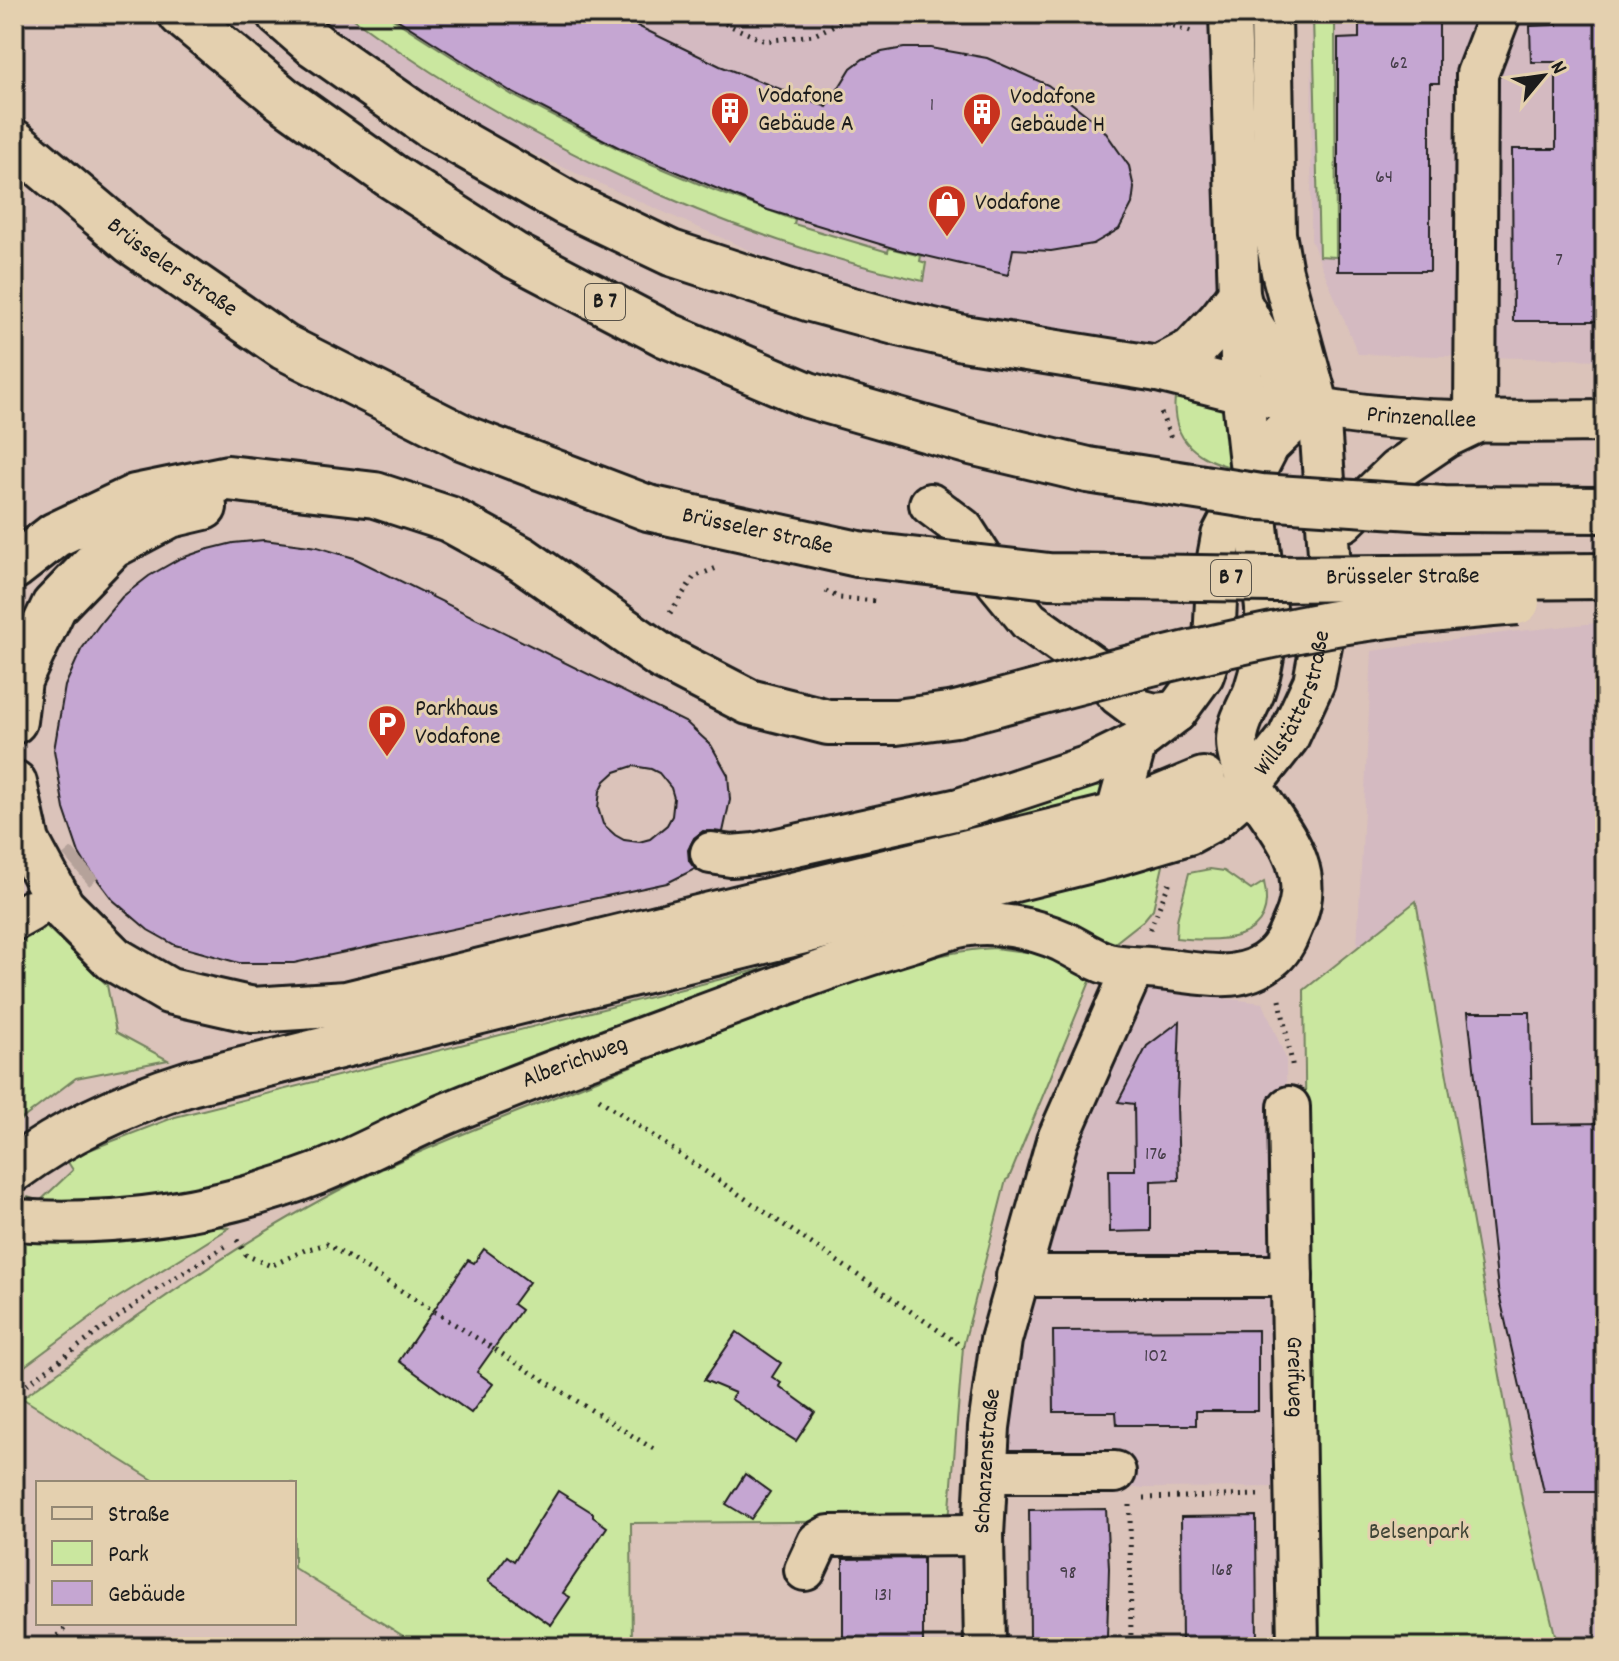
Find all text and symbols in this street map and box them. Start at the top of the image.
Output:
north arrow [1503,36,1583,116]
house number: 62 [1390,50,1408,78]
text: N [1541,56,1574,80]
place label: Vodafone Gebäude A [758,80,854,142]
place label: Vodafone Gebäude H [1010,81,1105,143]
building icon: Vodafone Gebäude A [709,90,751,145]
building icon: Vodafone Gebäude H [961,91,1003,146]
house number: 1 [930,92,934,120]
house number: 64 [1375,164,1393,192]
shop icon: Vodafone [926,183,968,238]
place label: Vodafone [975,187,1061,221]
street label: Brüsseler Straße [98,210,244,327]
house number: 7 [1555,247,1563,275]
road number: B 7 [585,284,625,320]
street label: Prinzenallee [1365,398,1476,439]
street label: Brüsseler Straße [679,499,836,565]
road number: B 7 [1211,560,1251,596]
street label: Brüsseler Straße [1326,560,1480,596]
street label: Willstätterstraße [1247,628,1340,784]
place label: Parkhaus Vodafone [415,693,501,755]
parking icon: Parkhaus Vodafone [366,703,408,758]
street label: Alberichweg [517,1028,633,1098]
house number: 176 [1145,1141,1167,1169]
street label: Greifweg [1276,1336,1311,1418]
house number: 102 [1144,1343,1168,1371]
street label: Schanzenstraße [966,1386,1011,1535]
legend [36,1481,296,1625]
text: Straße [108,1499,170,1533]
park label: Belsenpark [1369,1516,1469,1550]
text: Park [108,1539,149,1573]
house number: 168 [1211,1557,1233,1585]
house number: 98 [1059,1560,1077,1588]
text: Gebäude [108,1579,185,1613]
house number: 131 [874,1582,892,1610]

